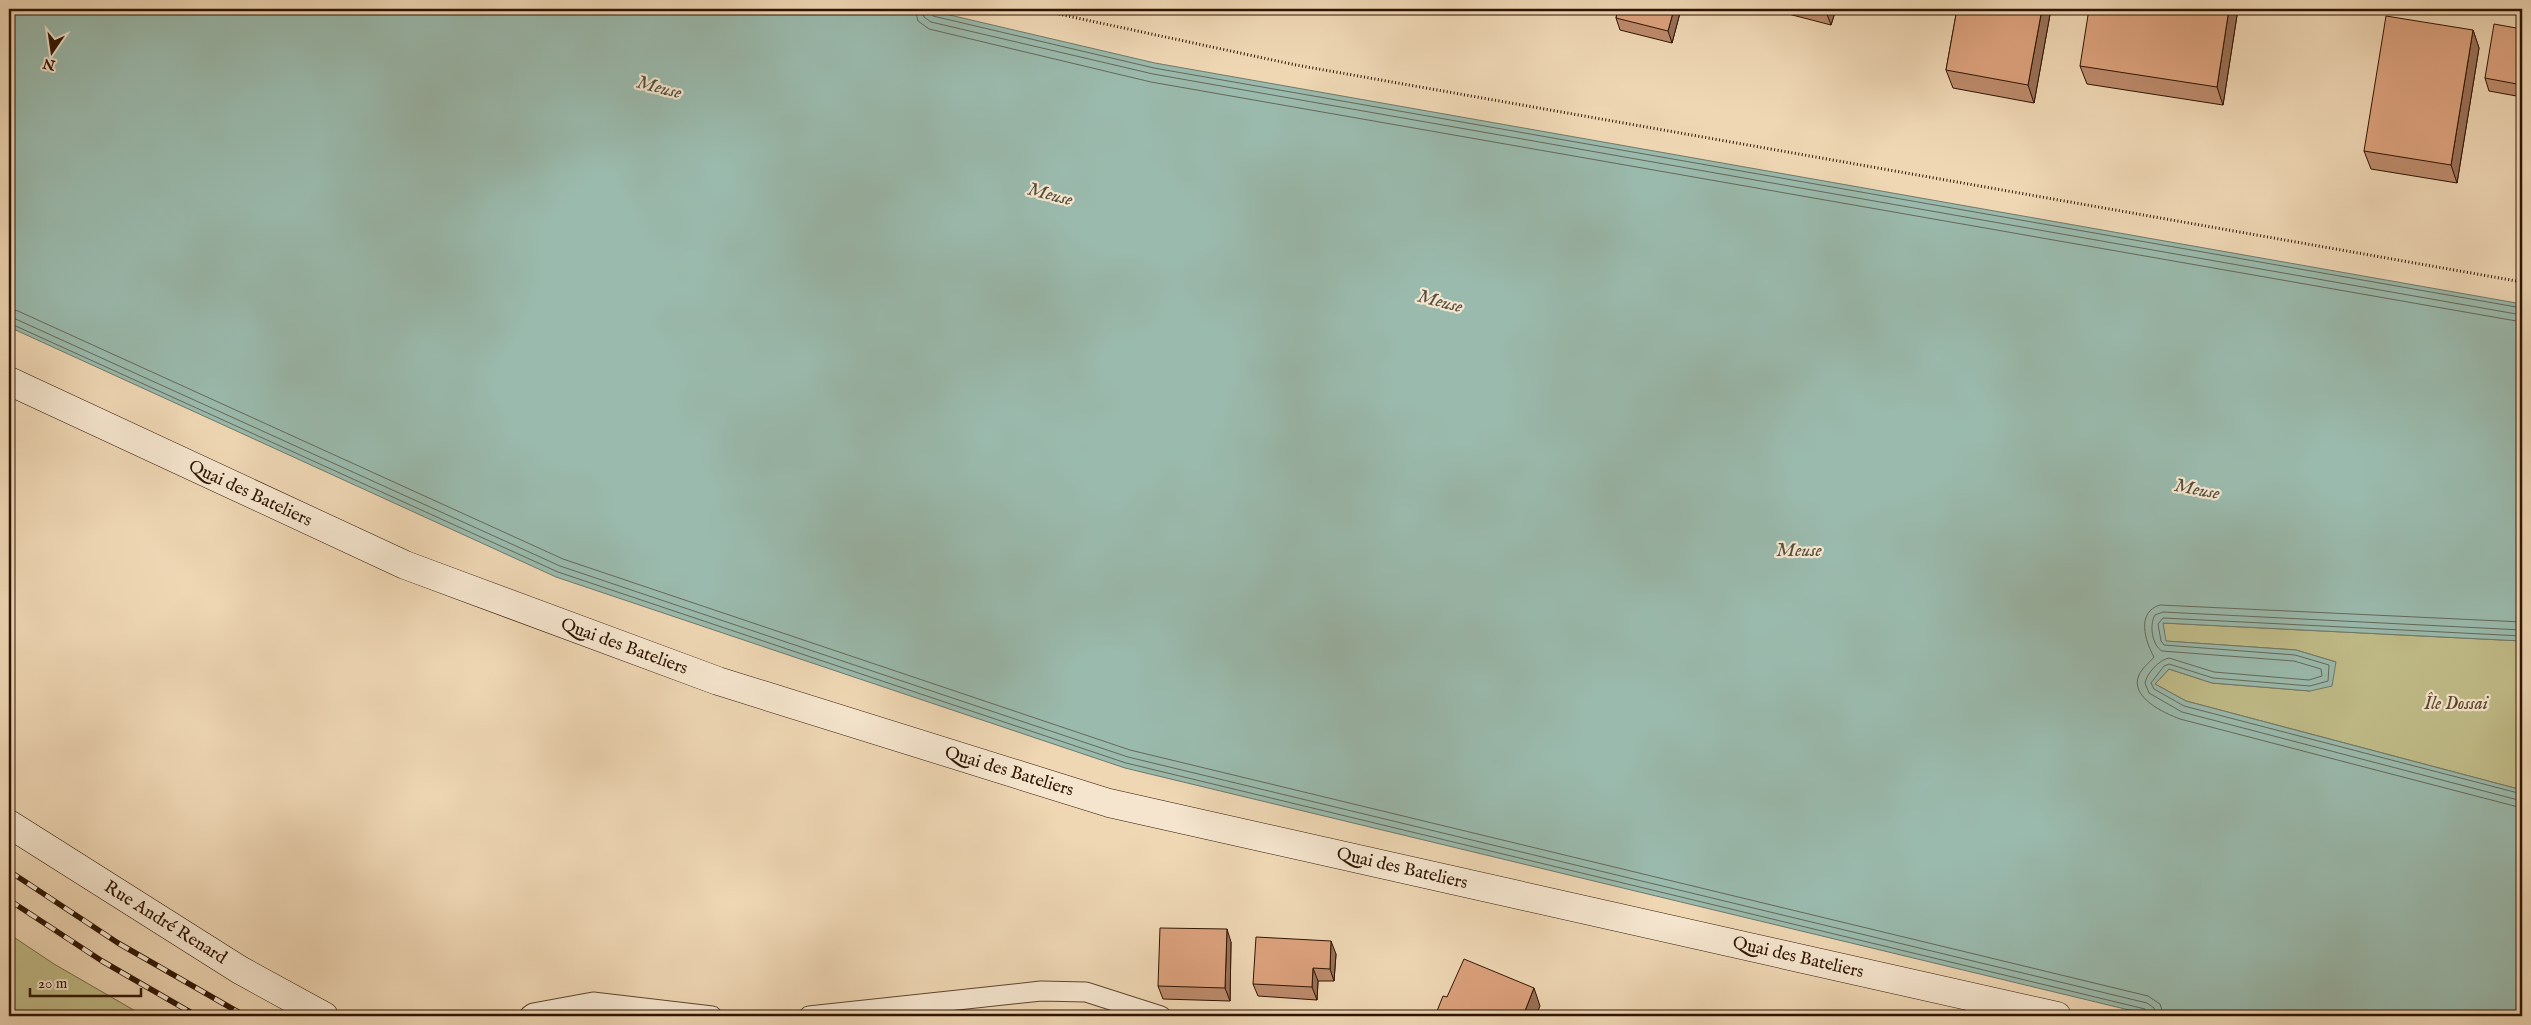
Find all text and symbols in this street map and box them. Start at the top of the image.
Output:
north arrow [28,28,78,78]
text: N [41,54,58,74]
water label: Meuse [634,70,685,106]
water label: Meuse [1025,177,1076,213]
water label: Meuse [1415,284,1466,320]
street label: Quai des Bateliers [185,455,315,533]
water label: Meuse [2172,474,2222,506]
water label: Meuse [1776,539,1823,563]
street label: Quai des Bateliers [557,613,691,681]
park label: Île Dossai [2423,691,2490,716]
street label: Quai des Bateliers [942,741,1076,803]
street label: Quai des Bateliers [1334,843,1470,895]
street label: Rue André Renard [99,876,231,970]
street label: Quai des Bateliers [1730,932,1866,984]
scale bar [30,965,141,997]
text: 20 m [38,974,68,993]

